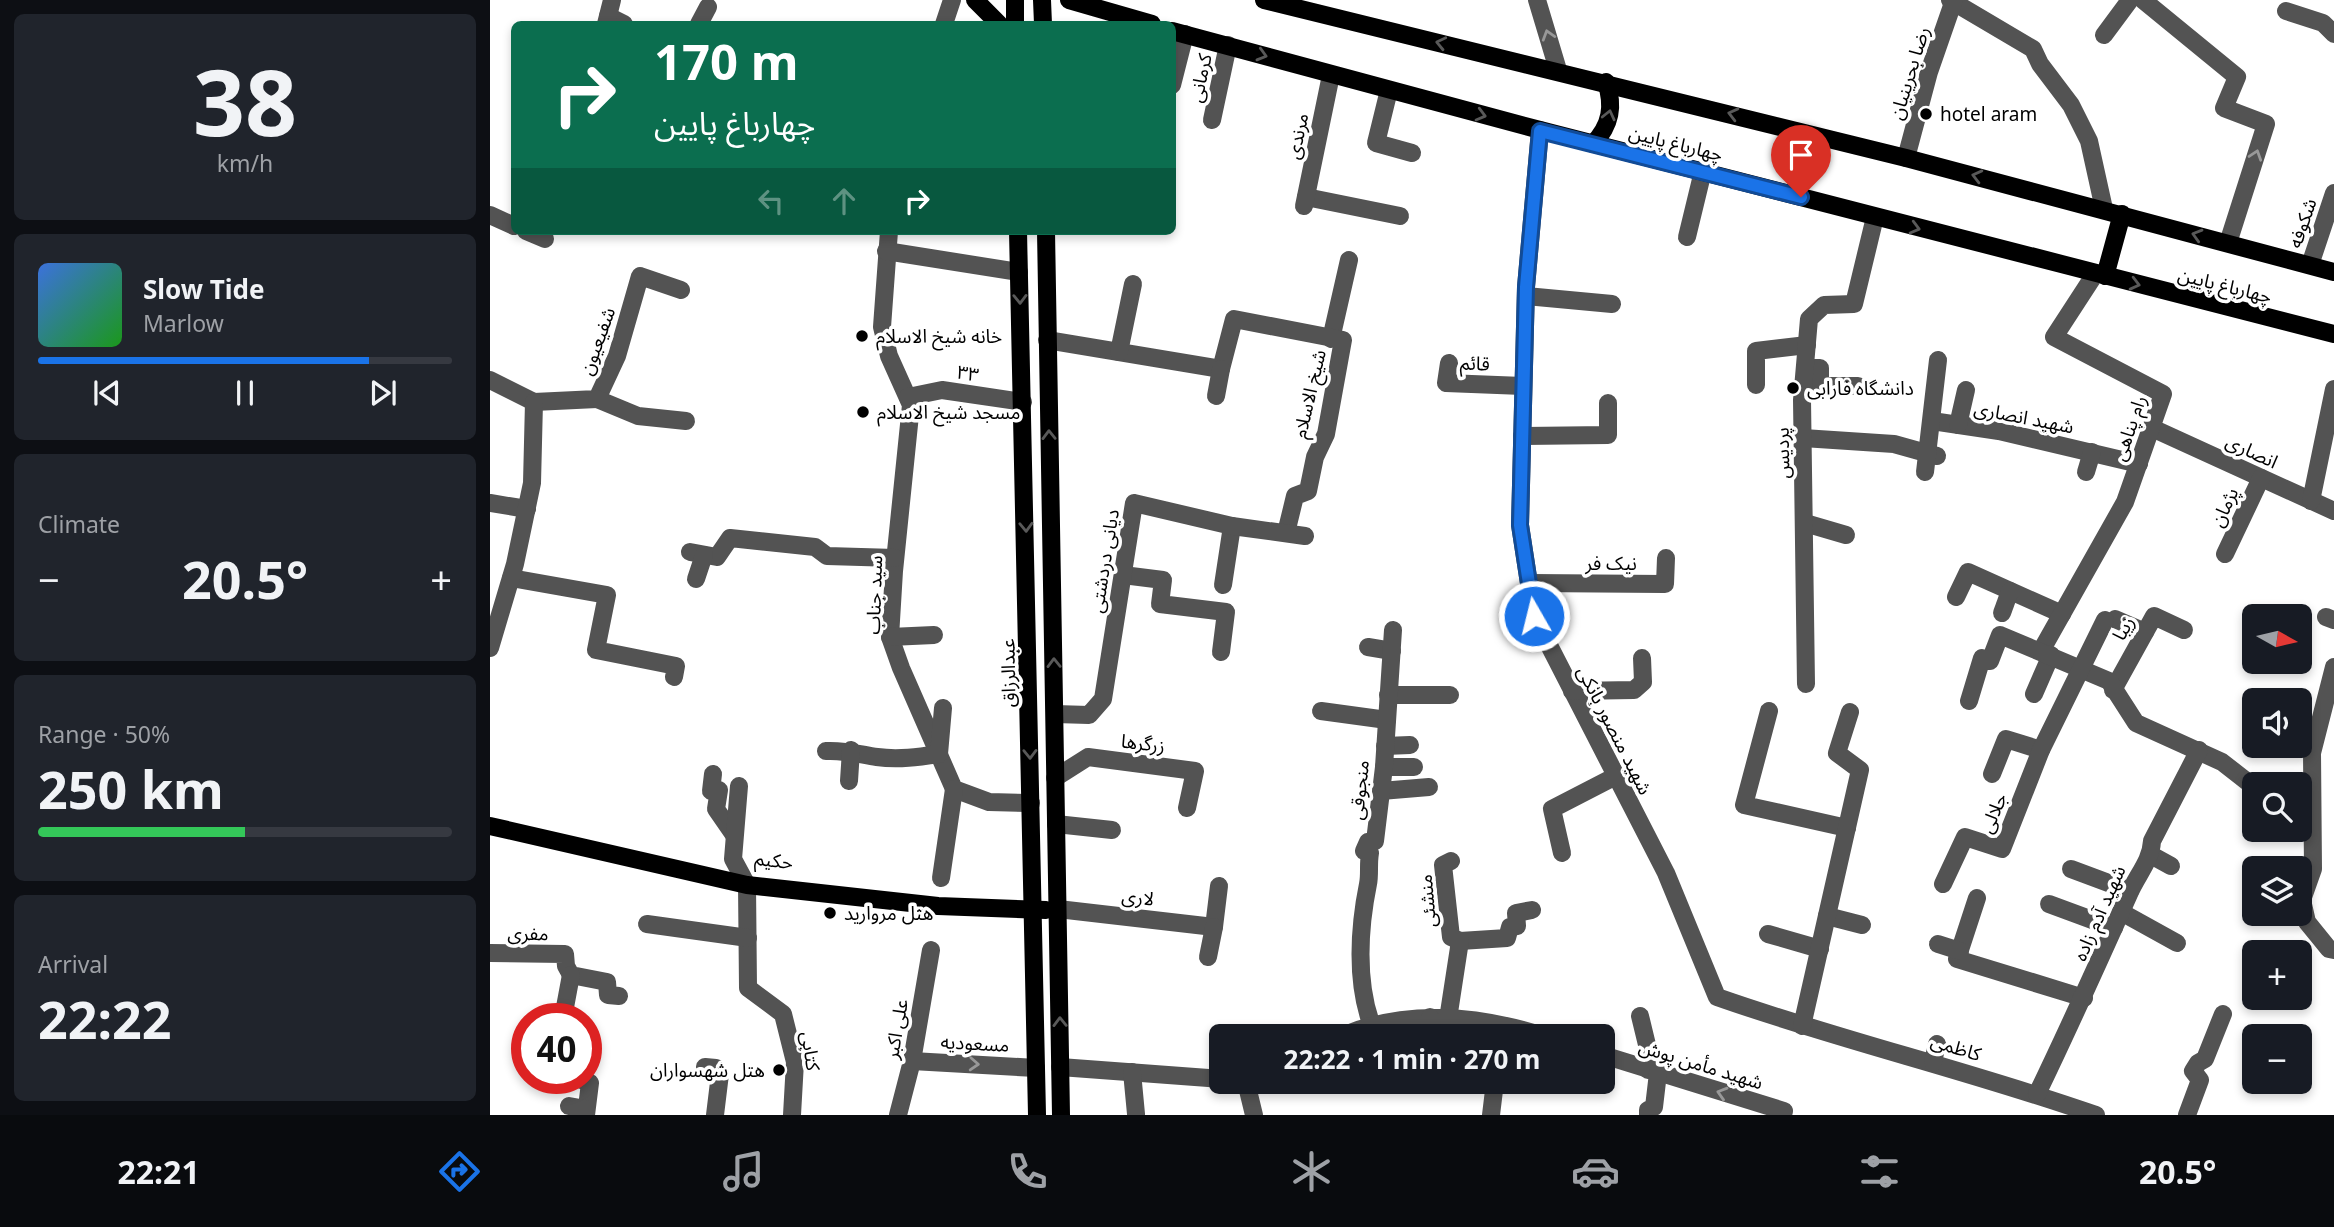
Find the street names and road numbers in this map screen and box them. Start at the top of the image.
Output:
street label: رضا بحرینیان [1883,23,1935,123]
street label: کرمانی [1182,50,1218,105]
street label: مرندی [1279,111,1315,161]
street label: چهارباغ پایین [1626,119,1726,168]
street label: شکوفه [2281,195,2323,251]
street label: چهارباغ پایین [2175,261,2275,310]
street label: شفیعیون [573,303,621,379]
street label: شیخ الاسلام [1286,347,1334,441]
street label: قائم [1459,349,1491,379]
street label: ۳۳ [955,358,981,388]
street label: رام پناهی [2106,392,2154,465]
street label: شهید انصاری [1972,395,2076,439]
street label: پردیس [1769,427,1796,479]
street label: انصاری [2222,428,2282,474]
street label: پژمان [2204,483,2245,531]
street label: دیانی دردشتی [1083,507,1125,615]
street label: نیک فر [1584,550,1637,576]
street label: سید جناب [860,555,888,635]
street label: زیبا [2106,611,2140,645]
street label: عبدالرزاق [994,638,1022,708]
street label: شهید منصور بانکی [1571,661,1659,799]
street label: زرگرها [1119,727,1167,759]
street label: منجوقی [1343,759,1375,821]
street label: جلالی [1973,789,2013,837]
street label: حکیم [753,845,795,877]
street label: شهید آدم زاده [2066,861,2133,966]
street label: منشئی [1412,873,1442,929]
street label: لاری [1120,882,1156,912]
street label: مفری [507,920,549,946]
street label: علی اکبر [878,997,914,1062]
street label: کاظمی [1928,1027,1985,1067]
street label: مسعودیه [940,1028,1010,1058]
street label: کتابی [795,1030,827,1074]
street label: شهید مأمن پوش [1636,1033,1766,1095]

